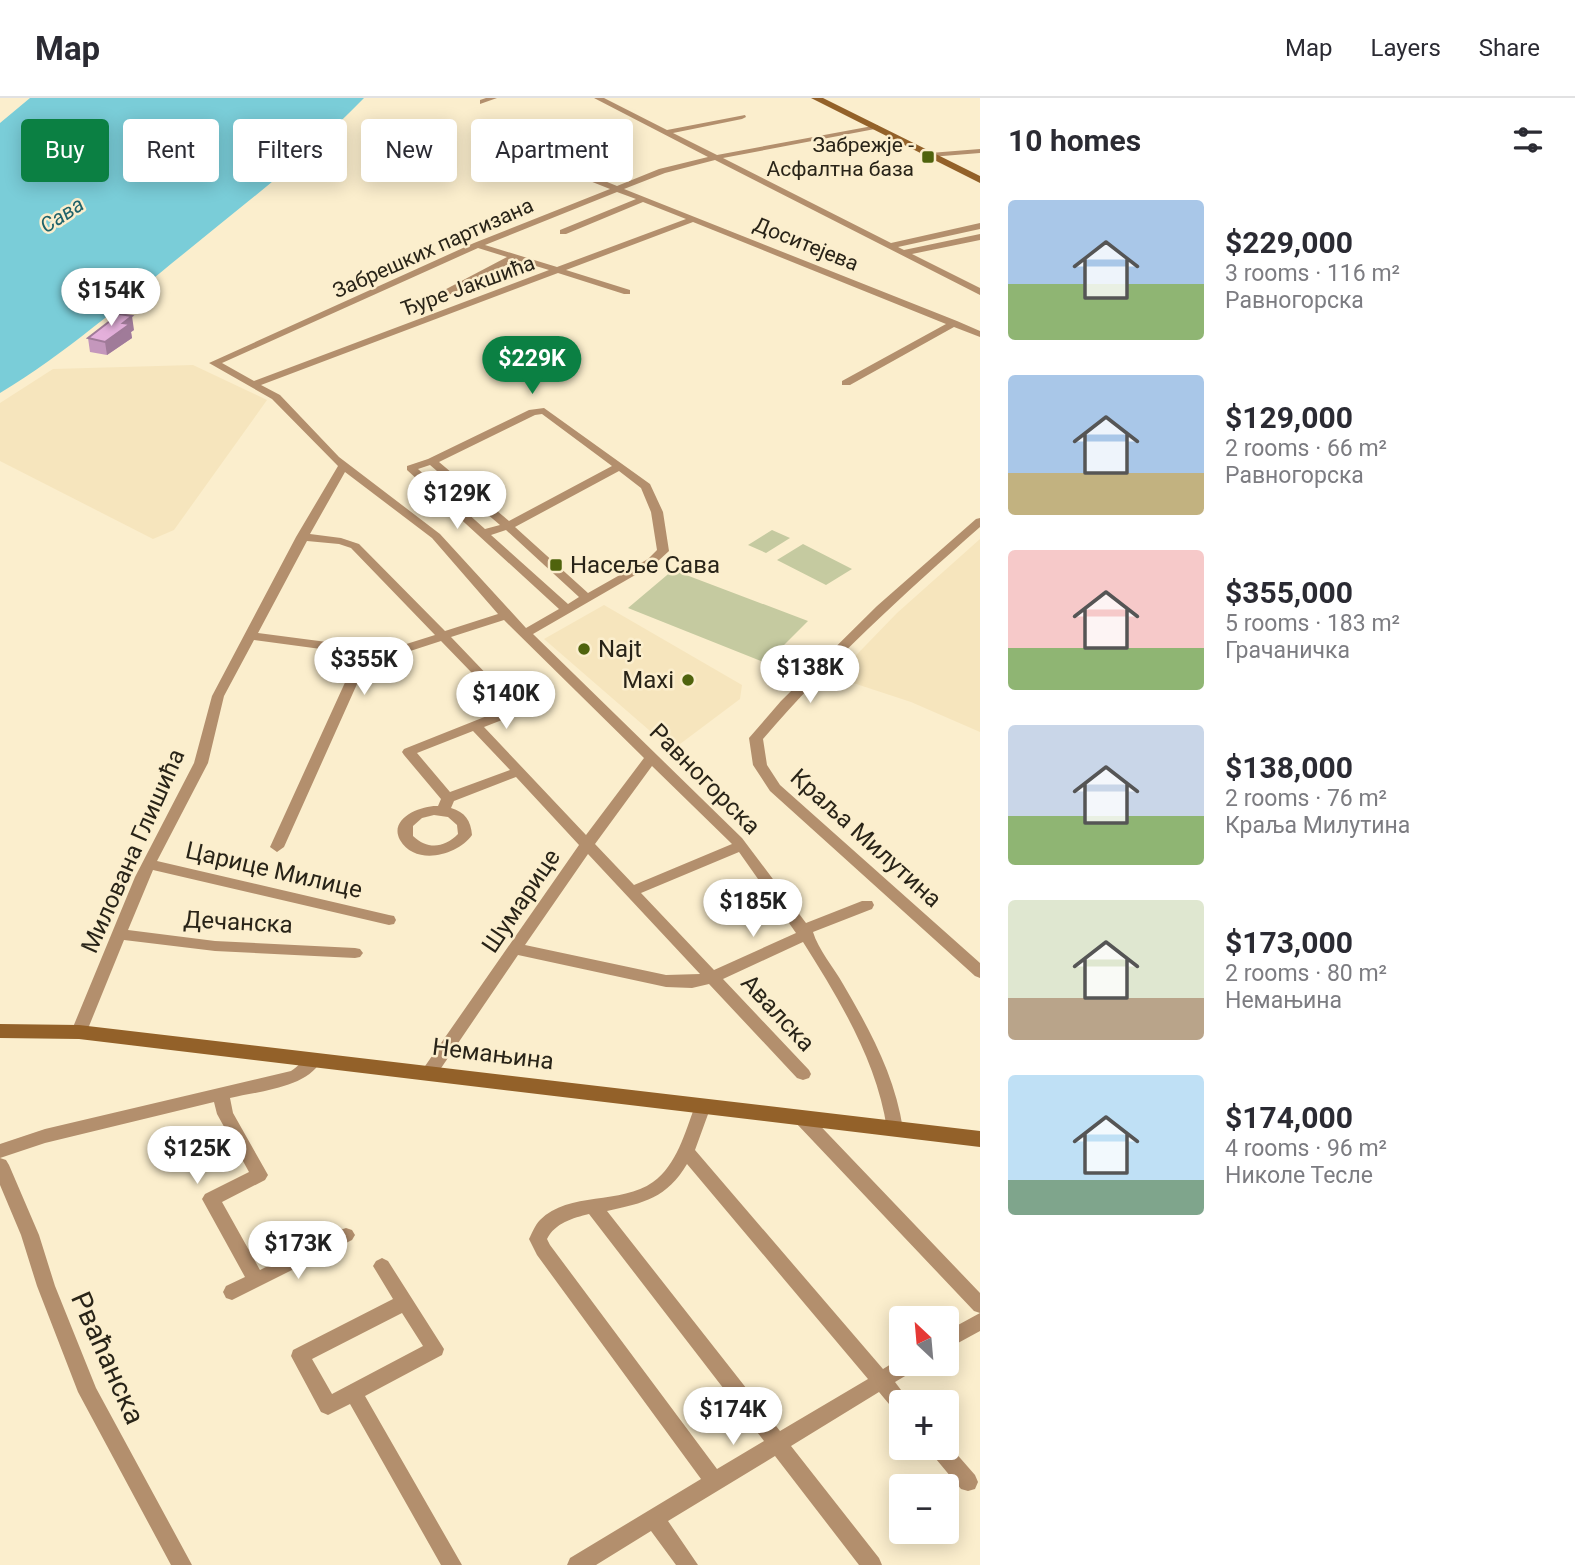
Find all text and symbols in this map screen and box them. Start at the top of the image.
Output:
text: Map [35,29,100,68]
text: Map [1285,34,1333,62]
text: Layers [1371,34,1441,62]
text: Share [1479,34,1540,62]
chip: Buy [21,119,109,182]
chip: Rent [123,119,219,182]
chip: Filters [233,119,347,182]
chip: New [361,119,457,182]
chip: Apartment [471,119,633,182]
icon: filters [1509,121,1547,159]
text: 10 homes [1008,123,1141,158]
place label: Забрежје - Асфалтна база [767,133,914,181]
marker: Забрежје - Асфалтна база [920,149,936,165]
water label: Сава [36,192,88,238]
street label: Забрешких партизана [329,193,537,303]
street label: Доситејева [750,212,862,276]
text: $229,000 [1225,225,1353,260]
icon: home [1064,228,1148,312]
street label: Ђуре Јакшића [398,251,538,321]
text: 3 rooms · 116 m² [1225,260,1400,287]
pin: $154K [62,268,160,328]
text: $154K [77,277,145,304]
text: Равногорска [1225,287,1364,314]
pin: $229K [483,336,581,396]
text: $229K [498,345,566,372]
text: $129,000 [1225,400,1353,435]
icon: home [1064,403,1148,487]
text: 2 rooms · 66 m² [1225,435,1387,462]
text: Равногорска [1225,462,1364,489]
pin: $129K [408,472,506,531]
text: $129K [423,480,491,507]
place label: Насеље Сава [570,551,720,579]
marker: Насеље Сава [548,557,564,573]
text: $355,000 [1225,575,1353,610]
icon: home [1064,578,1148,662]
text: 5 rooms · 183 m² [1225,610,1400,637]
place label: Najt [598,635,642,663]
text: Грачаничка [1225,637,1350,664]
pin: $355K [315,638,413,697]
marker: Najt [576,641,592,657]
text: $355K [330,646,398,673]
pin: $138K [761,646,859,705]
text: $138K [776,654,844,681]
place label: Maxi [622,666,674,694]
pin: $140K [457,672,555,731]
marker: Maxi [680,672,696,688]
text: $140K [472,680,540,707]
street label: Равногорска [644,718,766,840]
street label: Милована Глишића [75,745,191,957]
text: $138,000 [1225,750,1353,785]
icon: home [1064,753,1148,837]
street label: Краља Милутина [785,763,947,913]
text: 2 rooms · 76 m² [1225,785,1387,812]
text: Краља Милутина [1225,812,1410,839]
street label: Царице Милице [183,836,365,904]
street label: Шумарице [476,844,566,958]
pin: $185K [704,880,802,939]
text: $185K [719,888,787,915]
street label: Дечанска [183,905,293,939]
text: $173,000 [1225,925,1353,960]
icon: home [1064,928,1148,1012]
text: 2 rooms · 80 m² [1225,960,1387,987]
street label: Авалска [735,969,821,1057]
text: Немањина [1225,987,1342,1014]
street label: Немањина [431,1033,555,1075]
text: $174,000 [1225,1100,1353,1135]
icon: home [1064,1103,1148,1187]
pin: $125K [148,1126,246,1186]
text: $125K [163,1135,231,1162]
text: 4 rooms · 96 m² [1225,1135,1387,1162]
text: Николе Тесле [1225,1162,1373,1189]
pin: $173K [249,1222,347,1281]
text: $173K [264,1230,332,1257]
street label: Рваћанска [64,1287,152,1429]
north arrow [889,1306,959,1376]
map controls [889,1306,959,1544]
pin: $174K [684,1388,782,1447]
button: + [889,1390,959,1460]
text: $174K [699,1396,767,1423]
button: − [889,1474,959,1544]

